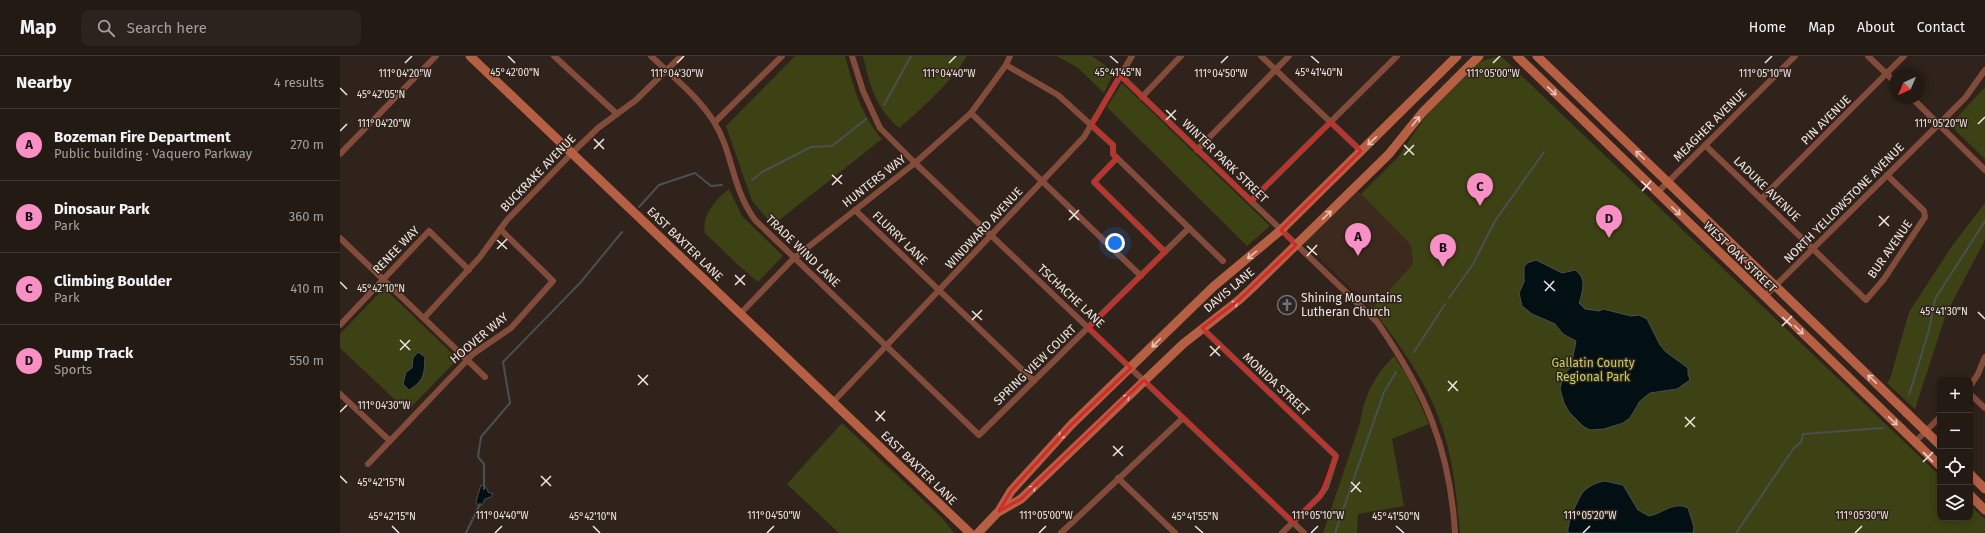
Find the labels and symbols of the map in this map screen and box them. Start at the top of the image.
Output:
text: 45°42'00"N [490,67,540,79]
text: 45°41'45"N [1095,67,1141,79]
text: 45°41'40"N [1295,67,1343,79]
text: 111°04'20"W [378,68,432,80]
text: 111°04'30"W [650,68,704,80]
text: 111°04'40"W [922,68,976,80]
text: 111°04'50"W [1194,68,1248,80]
text: 111°05'00"W [1466,68,1521,80]
text: 111°05'10"W [1739,68,1792,80]
north arrow [1889,68,1925,104]
street label: MEAGHER AVENUE [1671,86,1749,164]
one-way arrow [1547,87,1557,96]
text: 45°42'05"N [357,89,405,101]
street label: PIN AVENUE [1798,92,1854,148]
one-way arrow [1411,115,1420,126]
street label: WINTER PARK STREET [1179,116,1271,206]
text: 111°04'20"W [357,118,411,130]
text: 111°05'20"W [1914,118,1968,130]
street label: BUCKRAKE AVENUE [497,131,579,215]
one-way arrow [1367,136,1377,145]
street label: NORTH YELLOWSTONE AVENUE [1781,140,1907,266]
one-way arrow [1635,150,1645,159]
street label: HUNTERS WAY [839,152,909,210]
street label: LADUKE AVENUE [1731,154,1803,224]
pin: C [1467,173,1493,206]
street label: WINDWARD AVENUE [942,184,1026,272]
street label: EAST BAXTER LANE [644,204,726,284]
pin: D [1596,205,1622,238]
one-way arrow [1671,206,1681,216]
street label: FLURRY LANE [870,208,930,268]
one-way arrow [1322,210,1332,220]
street label: TRADE WIND LANE [763,212,843,290]
street label: BUR AVENUE [1865,217,1915,281]
street label: WEST OAK STREET [1701,219,1780,296]
street label: RENEE WAY [370,223,422,277]
pin: A [1345,223,1371,256]
your location [1105,233,1125,253]
pin: B [1430,234,1456,267]
one-way arrow [1246,251,1257,260]
street label: TSCHACHE LANE [1035,262,1107,330]
street label: DAVIS LANE [1201,265,1257,315]
text: 45°42'10"N [357,283,405,295]
place label: Shining Mountains Lutheran Church [1301,291,1402,319]
church icon: Shining Mountains Lutheran Church [1276,294,1298,316]
one-way arrow [1227,301,1238,309]
text: 45°41'30"N [1920,306,1968,318]
street label: HOOVER WAY [447,310,511,366]
street label: SPRING VIEW COURT [991,322,1080,408]
one-way arrow [1794,325,1804,335]
one-way arrow [1151,338,1161,348]
street label: MONIDA STREET [1240,350,1313,419]
park label: Gallatin County Regional Park [1551,356,1635,384]
one-way arrow [1867,374,1877,384]
one-way arrow [1120,394,1130,404]
text: 111°04'30"W [357,400,411,412]
one-way arrow [1888,416,1898,425]
street label: EAST BAXTER LANE [878,428,960,508]
one-way arrow [1058,429,1068,439]
text: 45°42'15"N [357,477,405,489]
one-way arrow [1026,485,1036,495]
text: 111°04'40"W [475,510,529,522]
text: 111°04'50"W [747,510,801,522]
text: 111°05'00"W [1019,510,1074,522]
text: 111°05'10"W [1292,510,1345,522]
text: 111°05'20"W [1563,510,1617,522]
text: 111°05'30"W [1835,510,1889,522]
text: 45°42'15"N [368,511,416,523]
text: 45°42'10"N [569,511,617,523]
text: 45°41'55"N [1171,511,1219,523]
text: 45°41'50"N [1372,511,1420,523]

